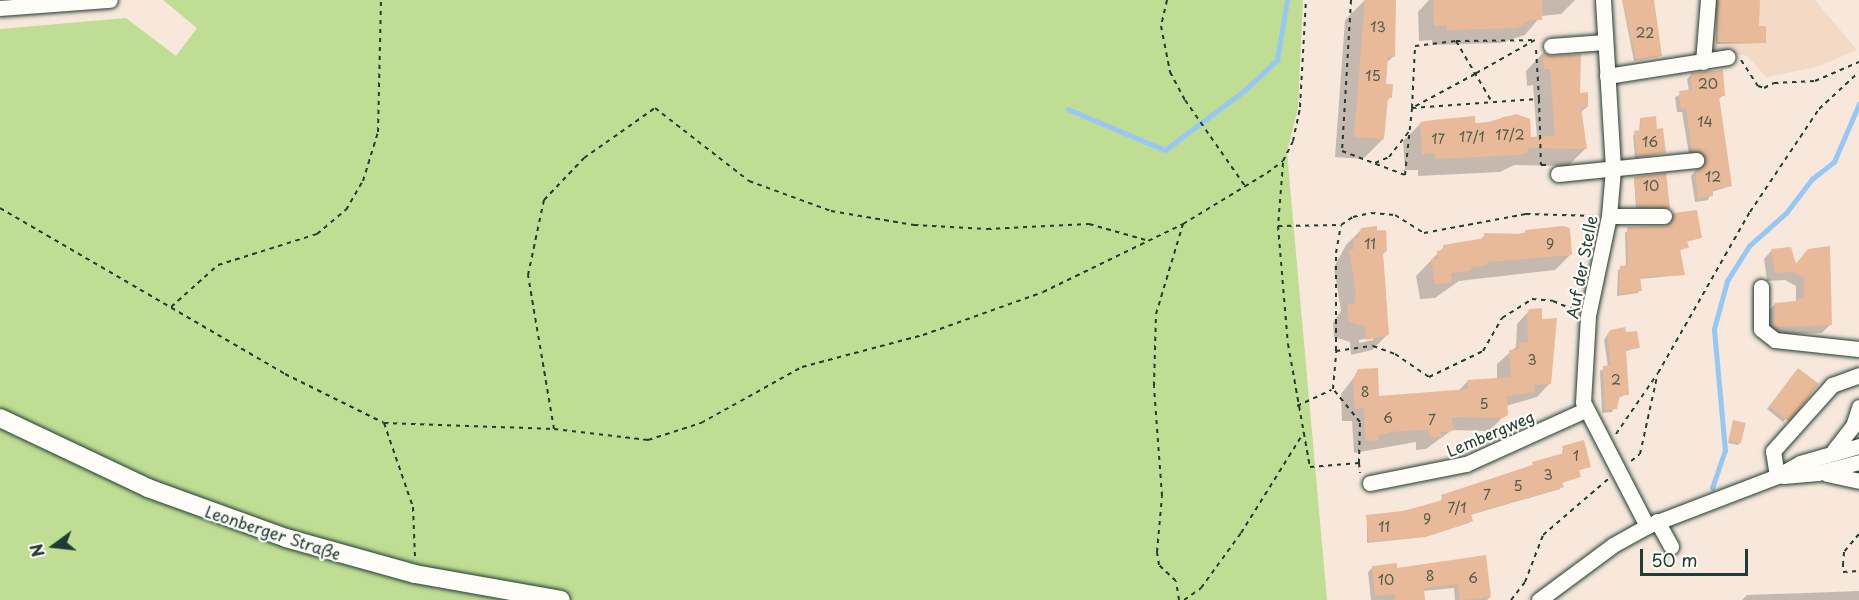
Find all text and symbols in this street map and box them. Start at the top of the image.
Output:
house number: 13 [1370,19,1386,35]
house number: 22 [1636,25,1654,41]
house number: 15 [1365,68,1381,84]
house number: 20 [1698,76,1718,92]
house number: 14 [1697,114,1713,130]
house number: 17/2 [1495,127,1525,143]
house number: 17/1 [1459,129,1485,145]
house number: 17 [1431,131,1445,147]
house number: 16 [1642,134,1658,150]
house number: 12 [1705,169,1721,185]
house number: 10 [1643,178,1659,194]
street label: Auf der Stelle [1562,213,1600,321]
house number: 11 [1364,236,1376,252]
house number: 9 [1546,236,1554,252]
house number: 3 [1527,352,1537,368]
house number: 2 [1611,372,1621,388]
house number: 8 [1361,384,1369,400]
house number: 5 [1479,396,1489,412]
street label: Lembergweg [1443,406,1537,460]
house number: 6 [1383,410,1393,426]
house number: 7 [1428,412,1436,428]
house number: 1 [1573,448,1579,464]
house number: 3 [1543,467,1553,483]
house number: 5 [1513,478,1523,494]
house number: 7 [1483,487,1491,503]
house number: 7/1 [1447,500,1467,516]
street label: Leonberger Straße [202,501,344,563]
house number: 9 [1423,511,1431,527]
north arrow [24,516,84,576]
house number: 11 [1378,519,1390,535]
scale bar [1643,537,1751,575]
text: N [23,541,50,560]
text: 50 m [1651,546,1698,573]
house number: 8 [1426,568,1434,584]
house number: 6 [1468,570,1478,586]
house number: 10 [1378,572,1394,588]

